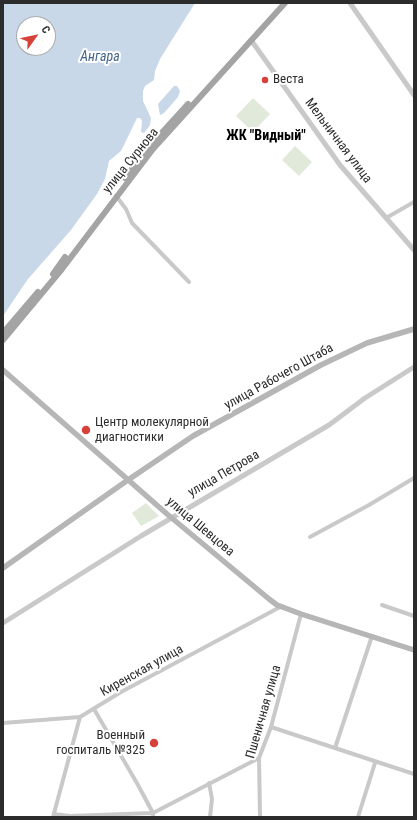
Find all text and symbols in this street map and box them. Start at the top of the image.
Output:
north arrow [16,16,56,56]
text: С [38,24,53,36]
water label: Ангара [80,49,120,65]
place label: Веста [273,72,304,88]
marker: Веста [260,75,270,85]
street label: Мельничная улица [301,96,375,186]
street label: улица Сурнова [100,125,162,197]
district label: ЖК "Видный" [226,128,306,144]
street label: улица Рабочего Штаба [222,341,336,413]
place label: Центр молекулярной диагностики [95,415,209,446]
marker: Центр молекулярной диагностики [80,424,92,436]
street label: улица Петрова [186,447,262,501]
street label: улица Шевцова [163,494,237,560]
street label: Киренская улица [98,642,186,700]
street label: Пшеничная улица [243,664,285,760]
place label: Военный госпиталь №325 [56,728,145,759]
marker: Военный госпиталь №325 [148,737,160,749]

